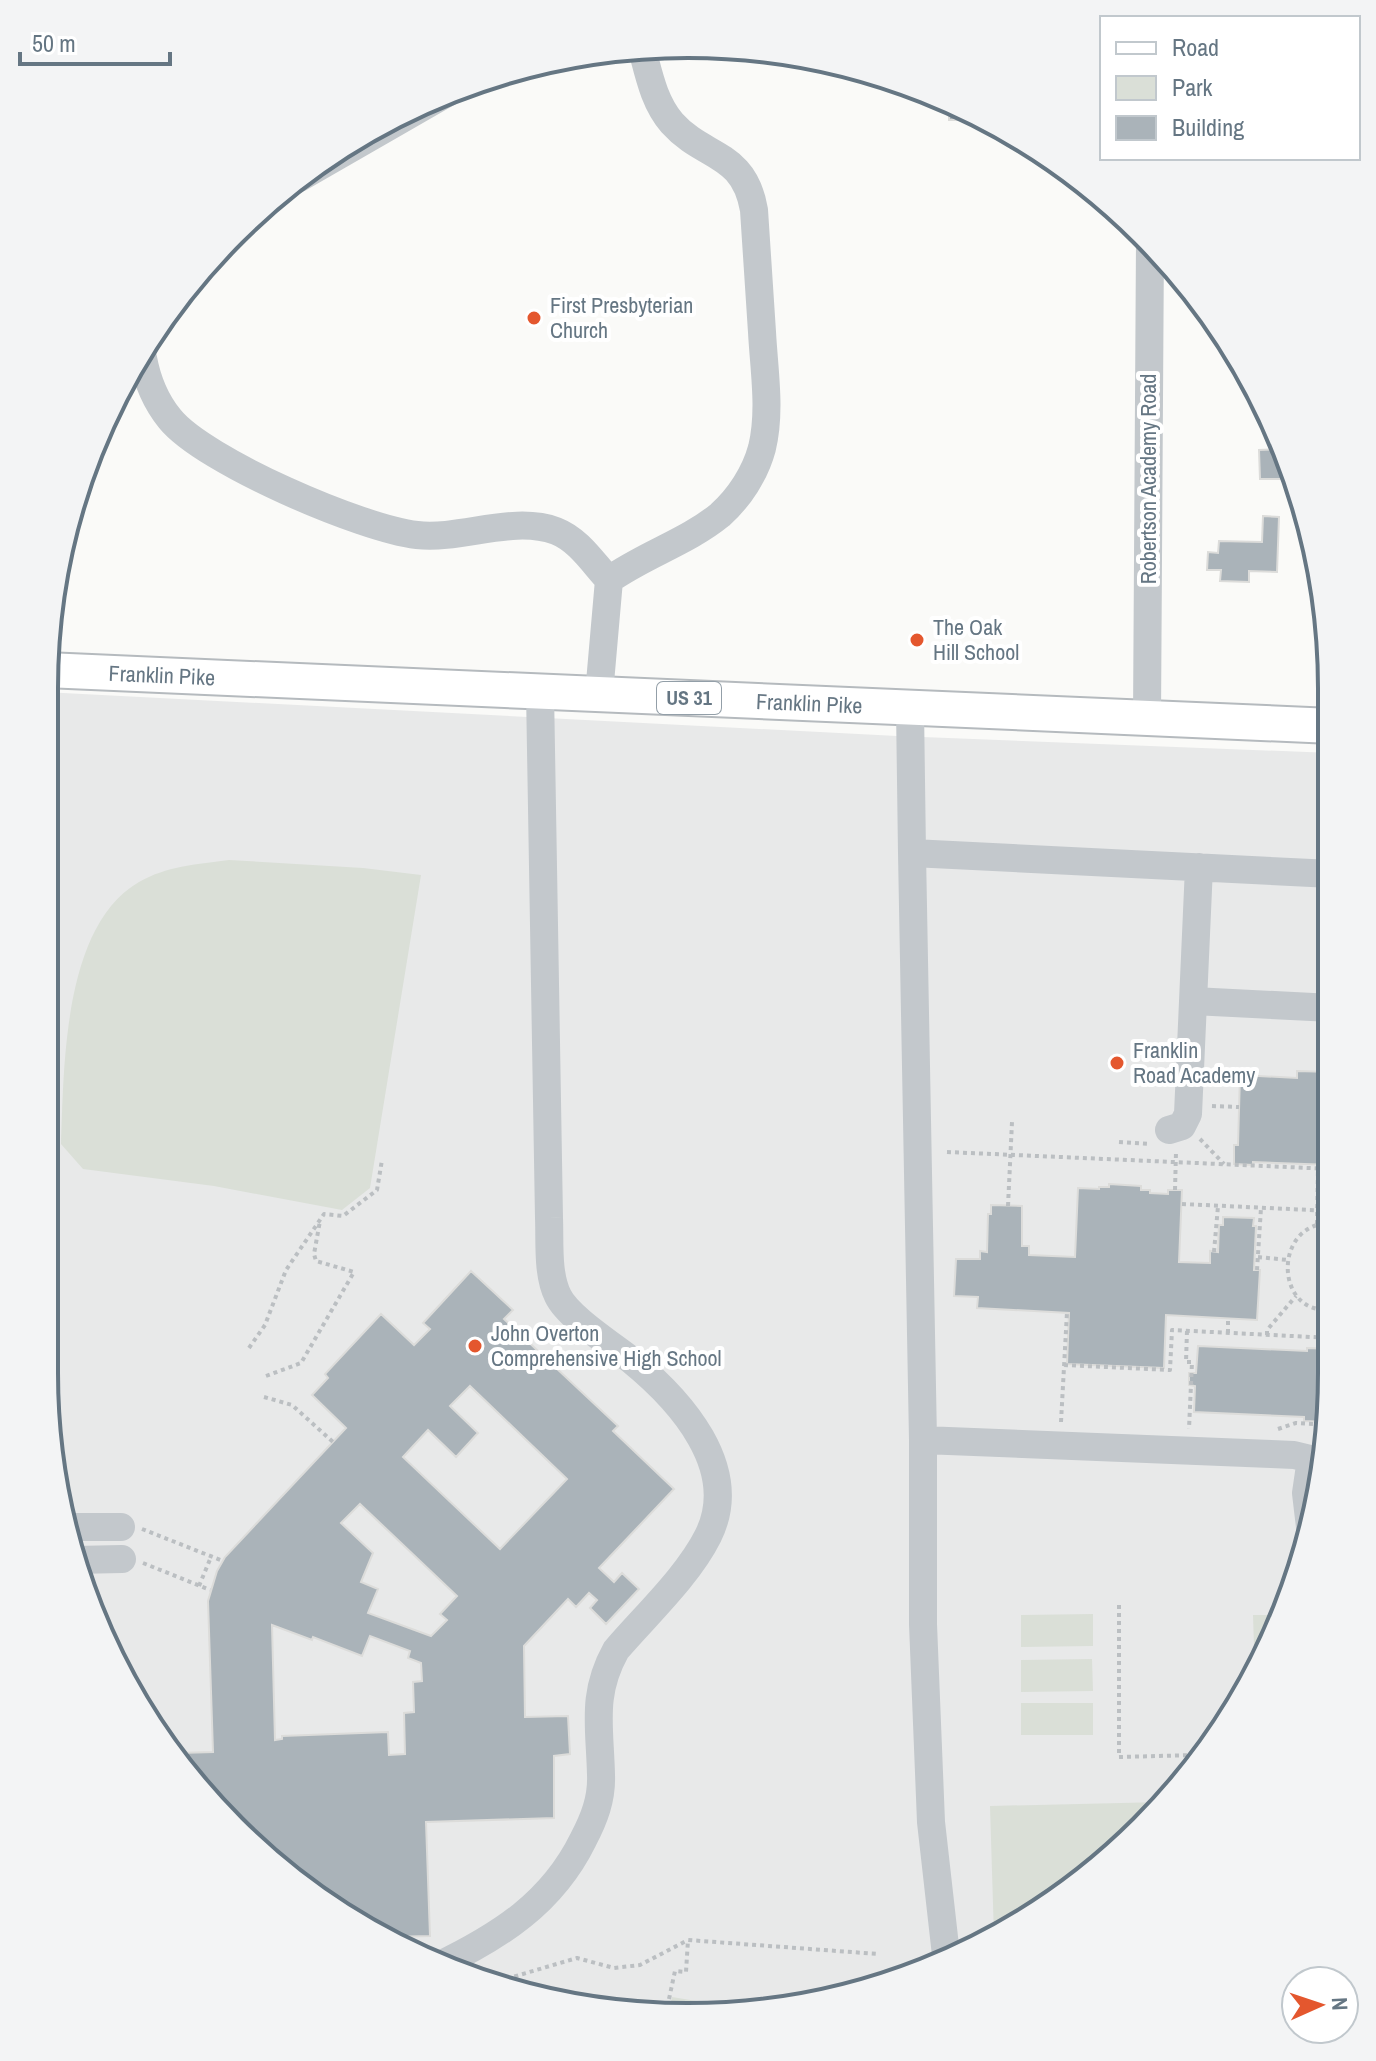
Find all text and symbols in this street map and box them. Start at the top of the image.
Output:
scale bar [20,16,170,66]
legend [1100,16,1360,160]
text: 50 m [32,27,76,59]
text: Road [1172,31,1219,63]
text: Park [1172,71,1213,103]
text: Building [1172,111,1244,143]
place label: First Presbyterian Church [550,290,693,345]
marker: First Presbyterian Church [525,309,543,327]
street label: Robertson Academy Road [1133,374,1163,584]
place label: The Oak Hill School [933,612,1019,667]
marker: The Oak Hill School [908,631,926,649]
street label: Franklin Pike [108,658,216,692]
road number: US 31 [657,682,721,714]
street label: Franklin Pike [755,686,863,721]
place label: Franklin Road Academy [1133,1035,1255,1090]
marker: Franklin Road Academy [1108,1054,1126,1072]
place label: John Overton Comprehensive High School [491,1318,722,1373]
marker: John Overton Comprehensive High School [466,1337,484,1355]
north arrow [1280,1965,1360,2045]
text: N [1325,1997,1355,2011]

